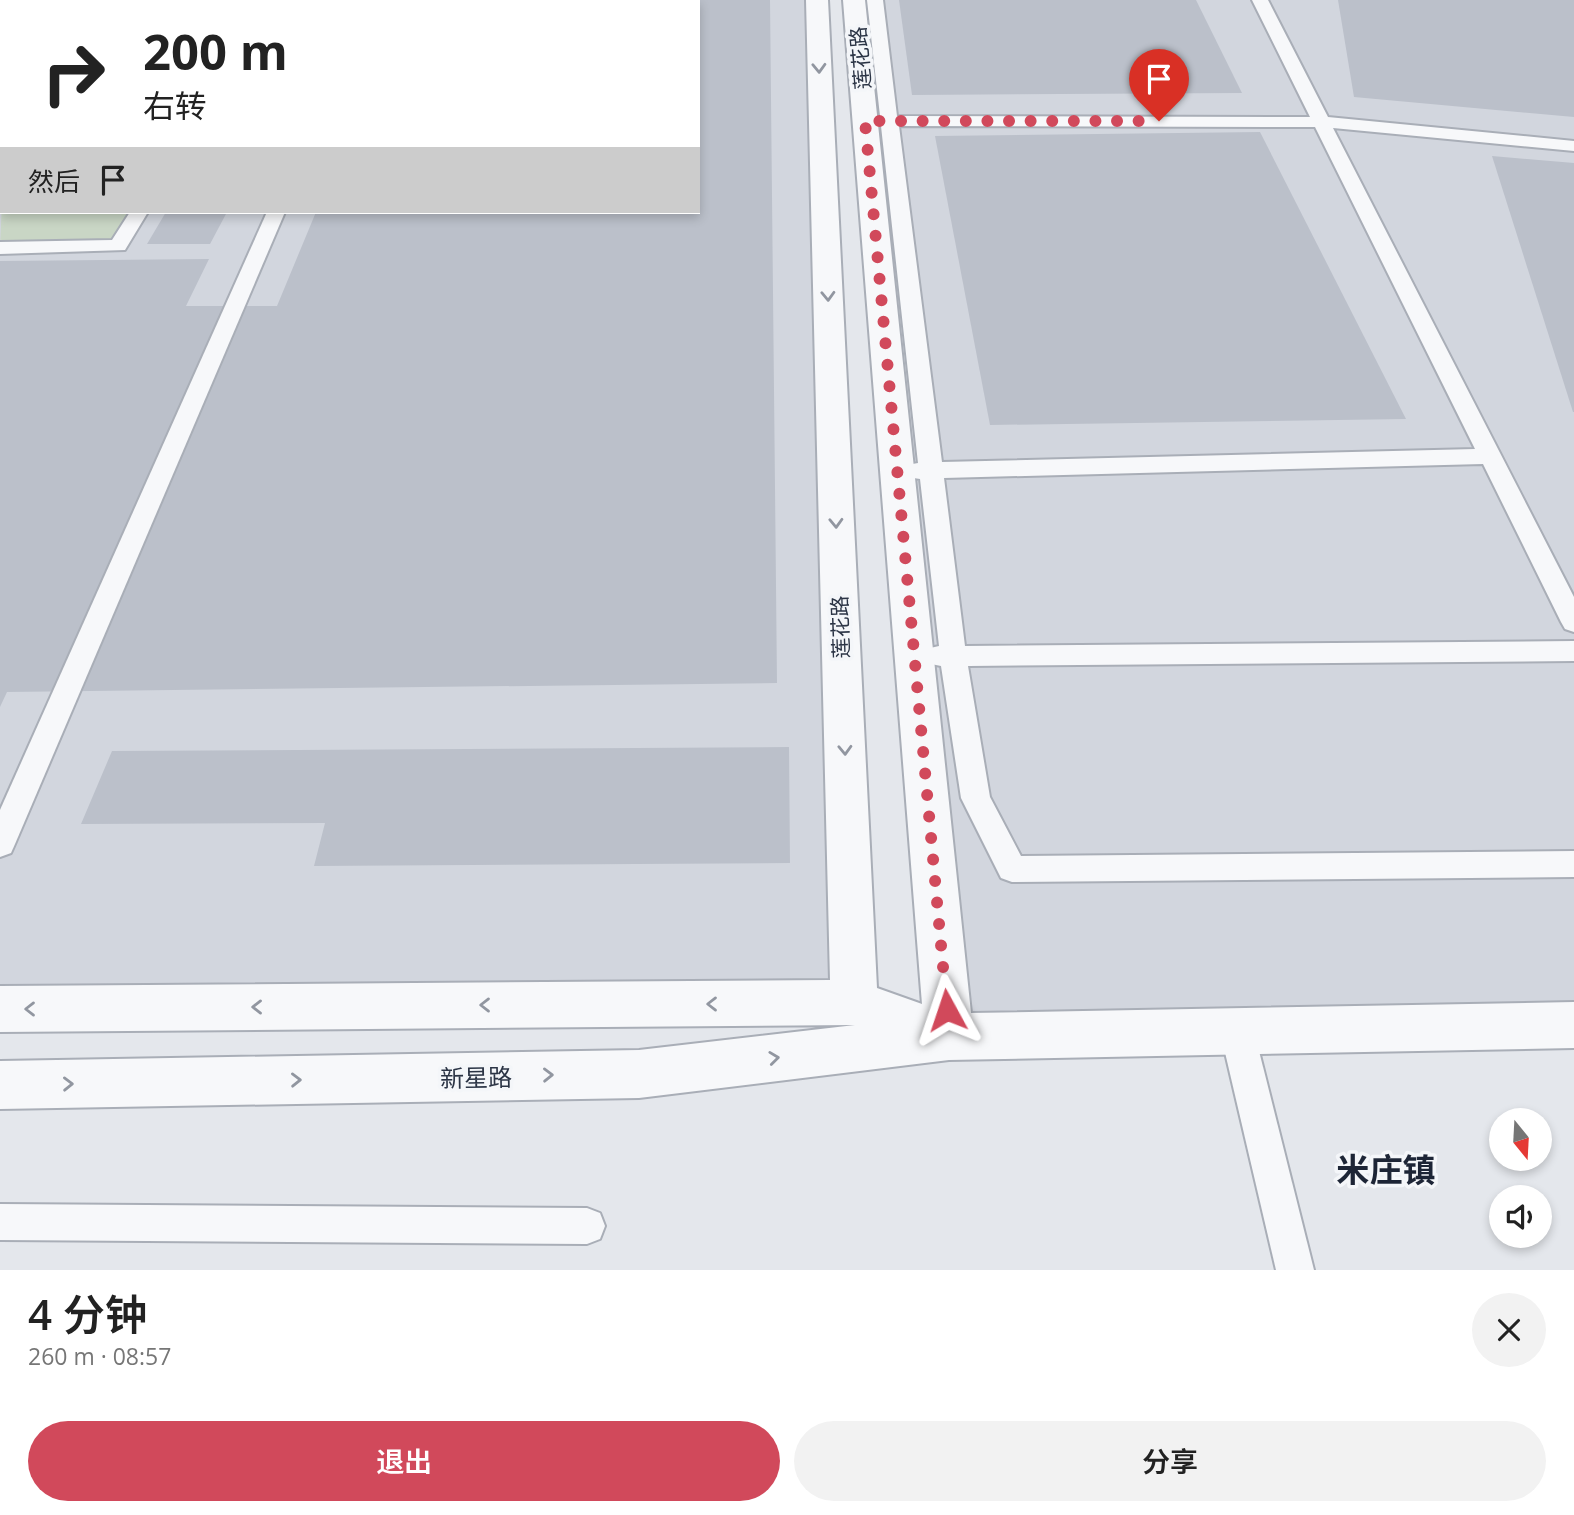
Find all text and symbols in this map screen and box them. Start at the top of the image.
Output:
text: 200 m [143,18,288,84]
street label: 莲花路 [843,25,877,91]
icon: right [28,28,119,119]
pin [1129,49,1189,121]
icon: arrive [1140,60,1178,98]
one-way arrow [812,63,827,74]
text: 右转 [143,84,207,127]
icon: arrive [94,161,132,199]
text: 然后 [28,163,80,199]
one-way arrow [820,290,835,301]
one-way arrow [829,518,844,529]
street label: 莲花路 [825,595,855,659]
one-way arrow [837,745,853,756]
position arrow [910,973,984,1047]
one-way arrow [706,996,717,1011]
one-way arrow [479,997,489,1013]
one-way arrow [251,999,262,1015]
one-way arrow [24,1001,34,1017]
one-way arrow [768,1050,780,1065]
street label: 新星路 [440,1060,512,1094]
one-way arrow [543,1067,553,1083]
one-way arrow [291,1072,301,1088]
one-way arrow [63,1076,74,1092]
north arrow [1489,1108,1552,1171]
map controls [1489,1108,1552,1248]
district label: 米庄镇 [1337,1147,1436,1192]
button: sound [1489,1185,1552,1248]
text: 4 分钟 [28,1285,147,1342]
button: close [1472,1293,1546,1367]
text: 260 m · 08:57 [28,1340,171,1372]
button: 退出 [28,1421,780,1501]
button: 分享 [794,1421,1546,1501]

